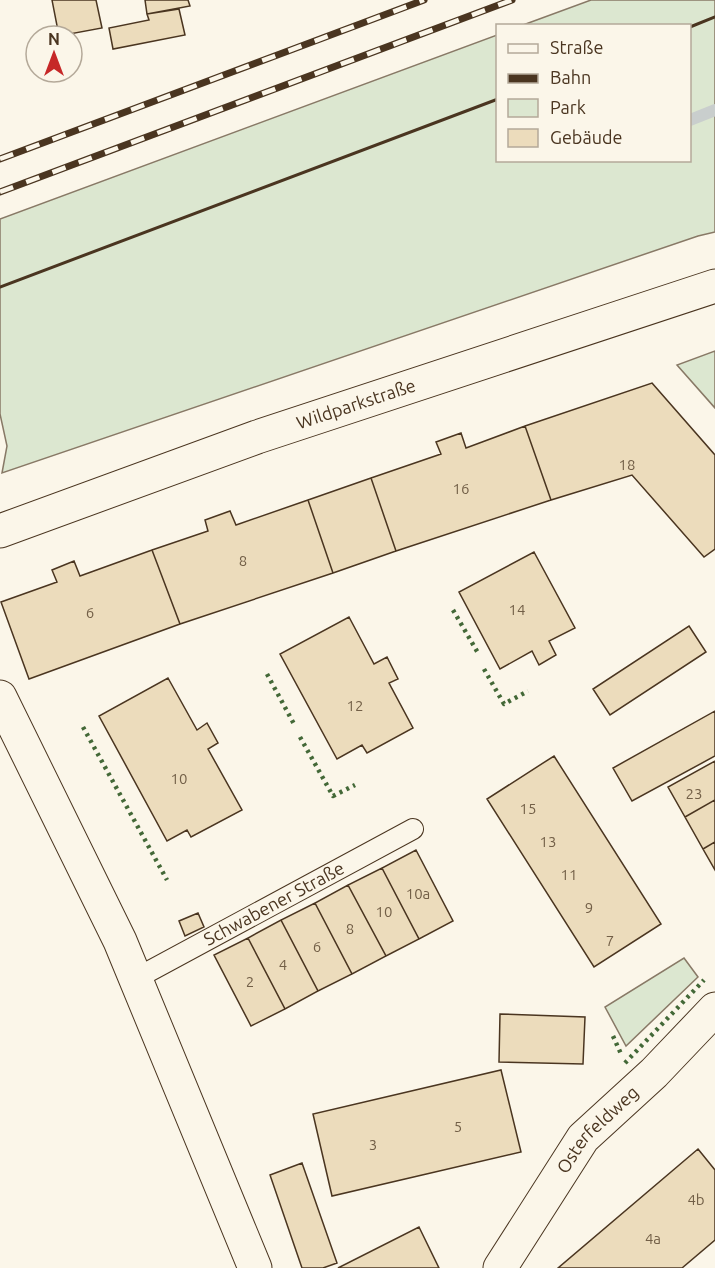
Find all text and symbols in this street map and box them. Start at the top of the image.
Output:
north arrow [24,24,84,84]
legend [496,24,691,162]
text: N [48,30,60,48]
text: Straße [550,37,603,57]
text: Bahn [550,67,591,87]
text: Park [550,97,586,117]
text: Gebäude [550,127,622,147]
street label: Wildparkstraße [294,374,418,432]
house number: 18 [619,456,635,473]
house number: 16 [453,480,469,497]
house number: 8 [239,552,247,569]
house number: 14 [509,601,525,618]
house number: 6 [86,604,94,621]
house number: 12 [347,697,363,714]
house number: 10 [171,770,187,787]
house number: 23 [686,785,702,802]
house number: 15 [520,800,536,817]
house number: 13 [540,833,556,850]
street label: Schwabener Straße [200,857,347,949]
house number: 11 [561,866,577,883]
house number: 10a [406,885,430,902]
house number: 9 [585,899,593,916]
house number: 10 [376,903,392,920]
house number: 8 [346,920,354,937]
house number: 7 [606,932,614,949]
house number: 6 [313,938,321,955]
house number: 4 [279,956,287,973]
house number: 2 [246,973,254,990]
street label: Osterfeldweg [552,1081,642,1177]
house number: 5 [454,1118,462,1135]
house number: 3 [369,1136,377,1153]
house number: 4b [687,1191,705,1208]
house number: 4a [645,1230,661,1247]

